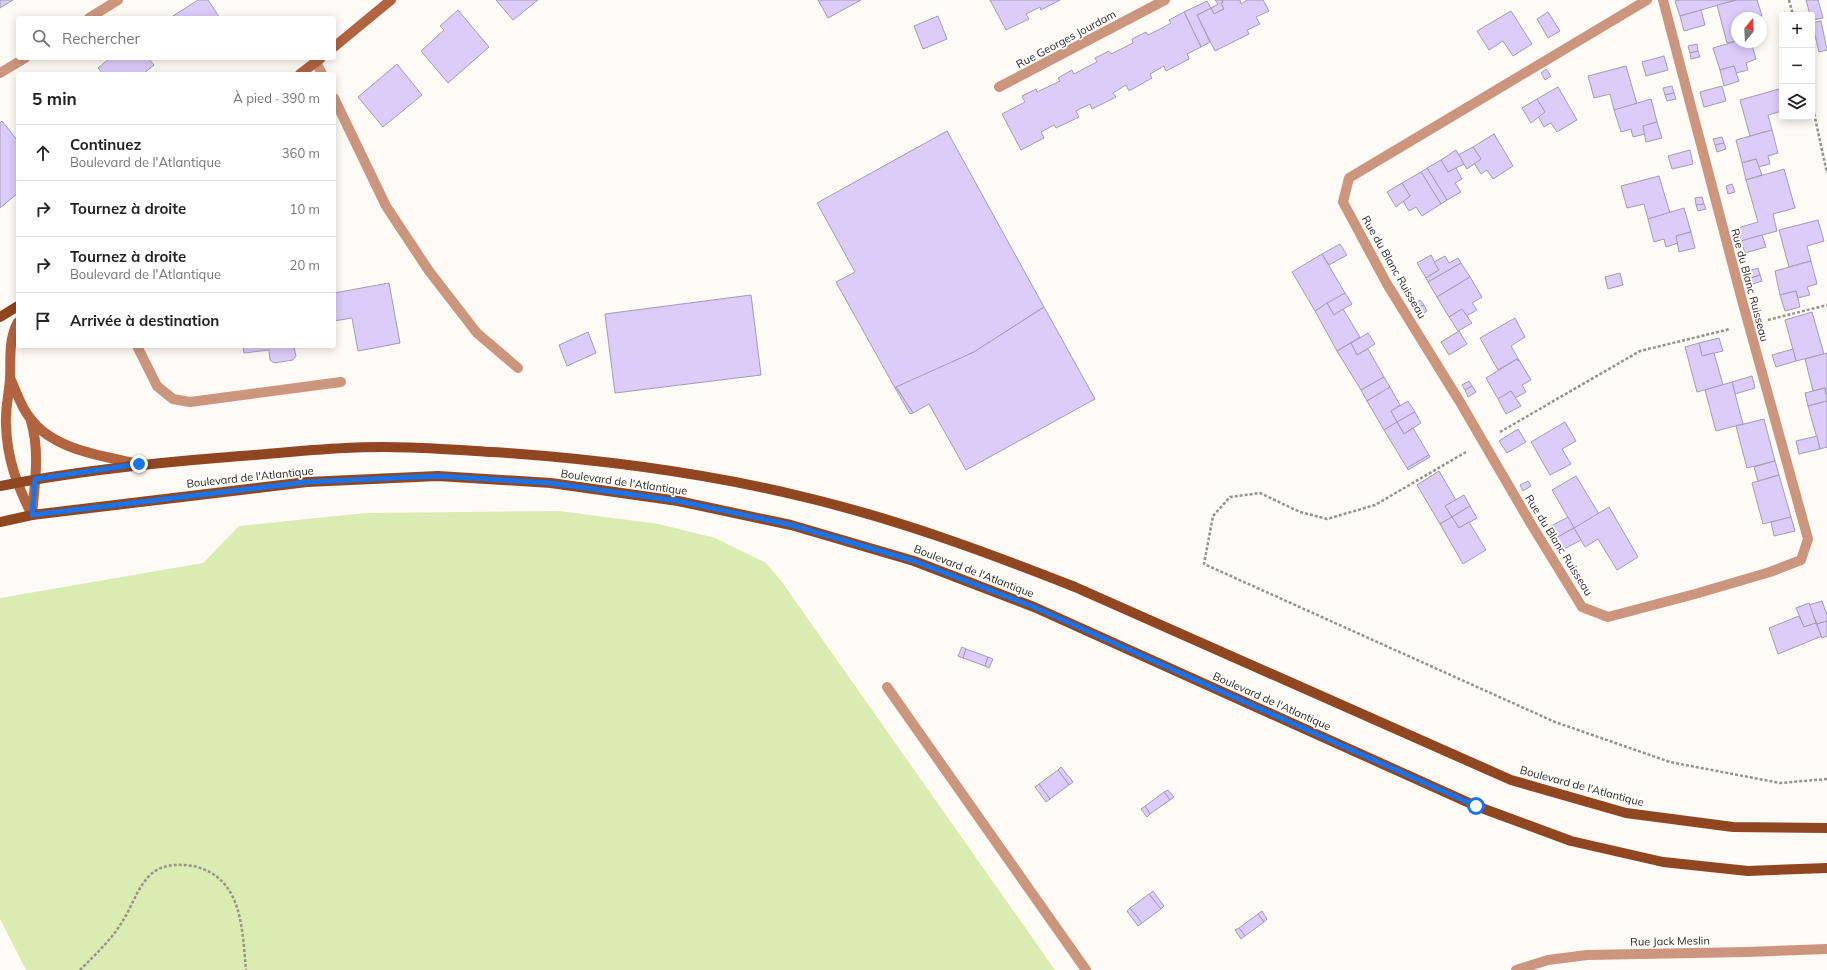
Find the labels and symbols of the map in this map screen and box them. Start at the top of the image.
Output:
street label: Rue Georges Jourdam [1014,7,1118,71]
north arrow [1731,12,1767,48]
street label: Rue du Blanc Ruisseau [1359,213,1429,321]
street label: Rue du Blanc Ruisseau [1728,227,1772,343]
route end [130,455,148,473]
street label: Boulevard de l'Atlantique [186,463,314,491]
street label: Boulevard de l'Atlantique [560,466,688,498]
street label: Rue du Blanc Ruisseau [1522,492,1596,598]
street label: Boulevard de l'Atlantique [912,542,1036,600]
street label: Boulevard de l'Atlantique [1211,669,1333,733]
street label: Boulevard de l'Atlantique [1518,763,1646,809]
route start [1467,797,1485,815]
street label: Rue Jack Meslin [1630,933,1710,949]

